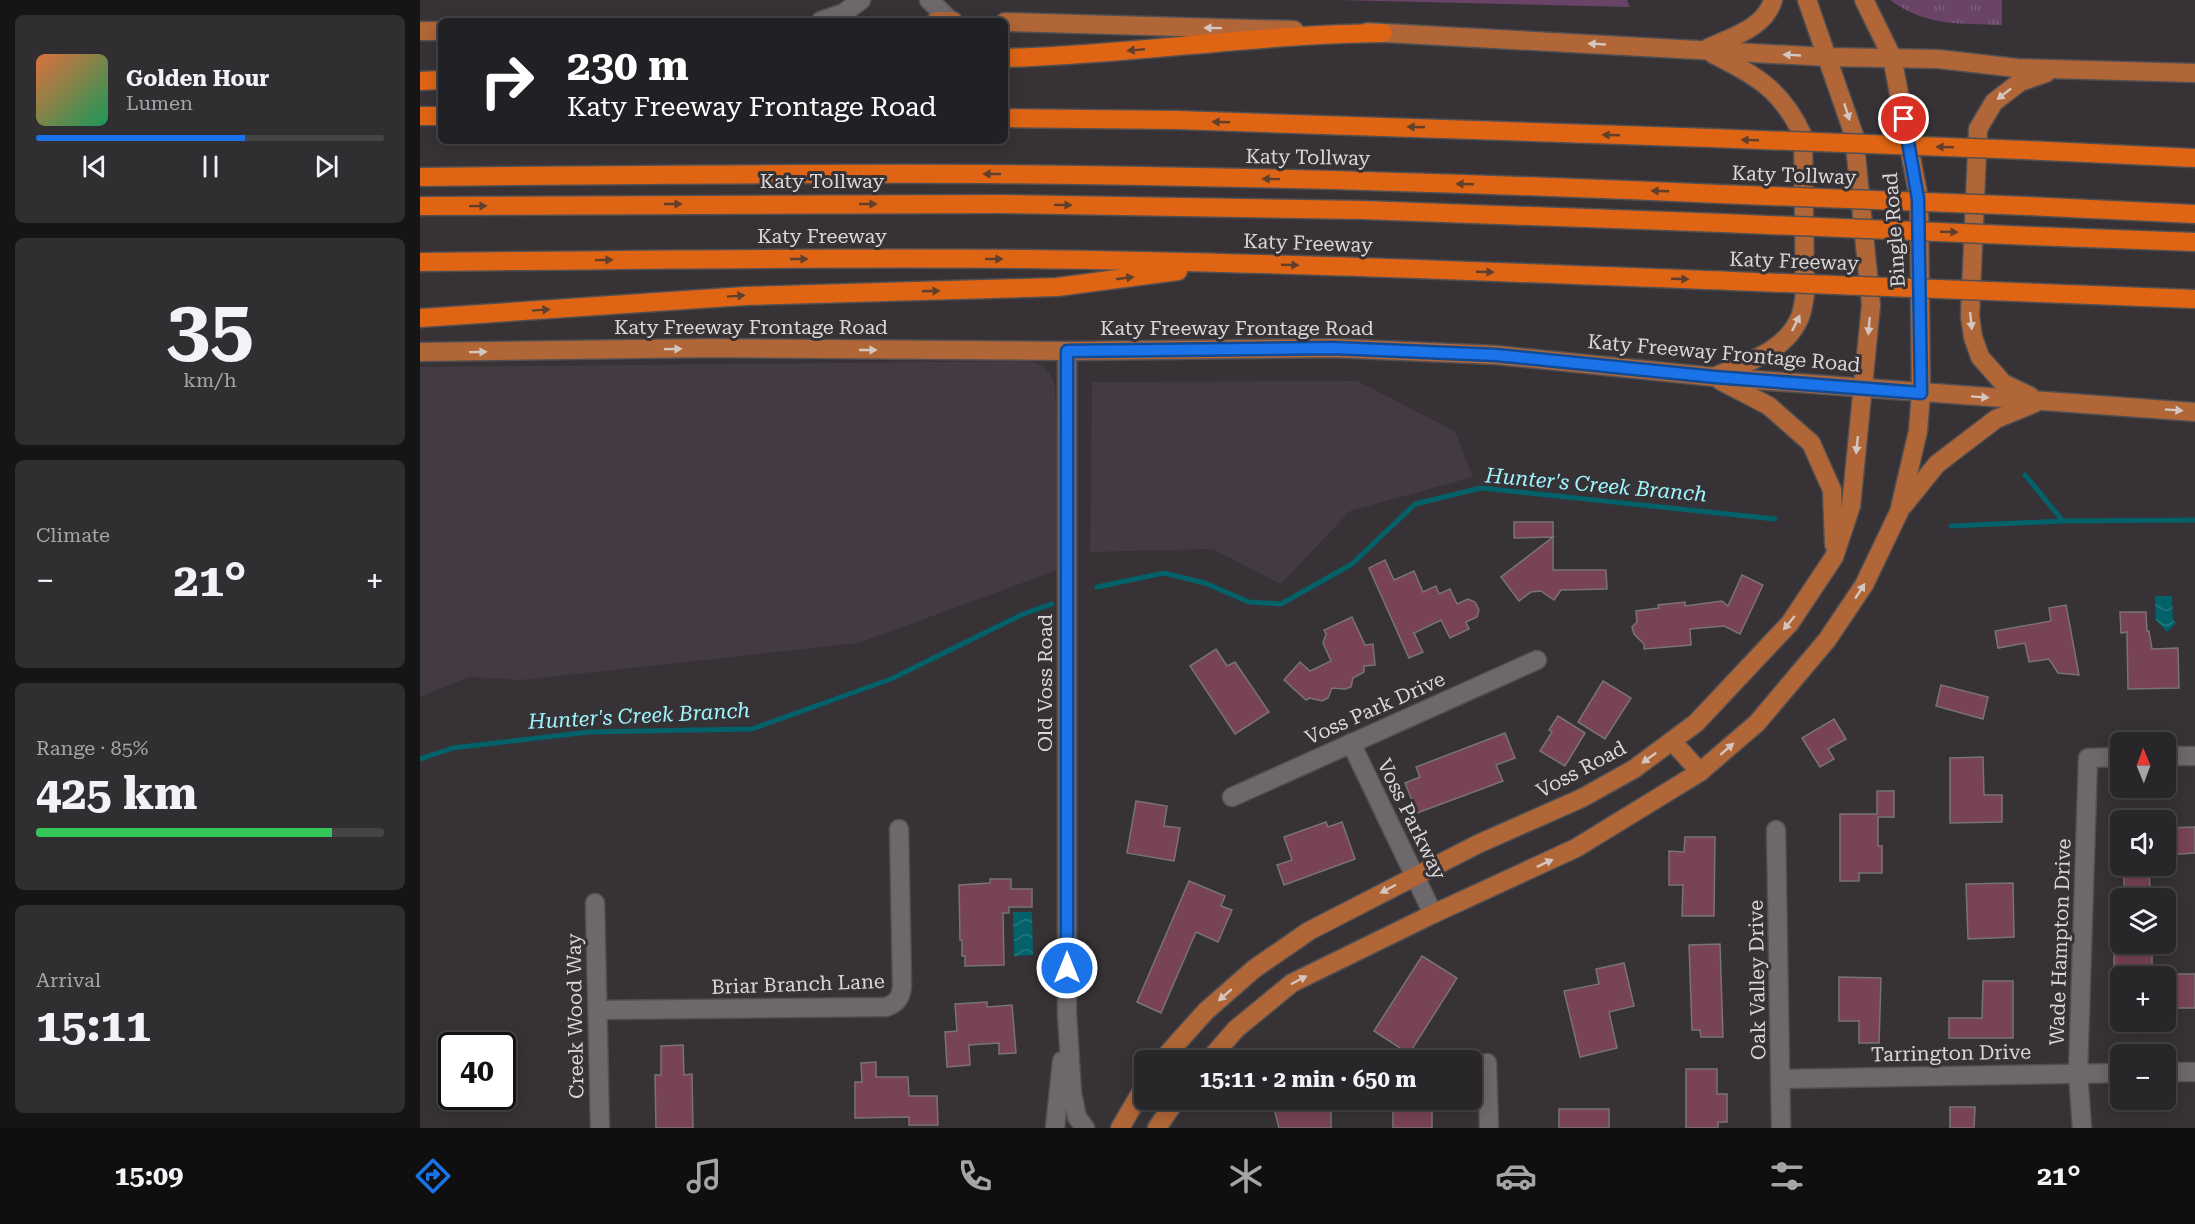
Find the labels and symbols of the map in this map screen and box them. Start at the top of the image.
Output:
one-way arrow [1204,23,1223,32]
one-way arrow [1587,40,1606,49]
one-way arrow [1127,45,1146,55]
one-way arrow [1782,50,1801,59]
one-way arrow [1996,88,2012,101]
pin [1878,93,1929,144]
one-way arrow [1842,103,1852,121]
one-way arrow [1211,117,1230,126]
one-way arrow [1406,123,1425,132]
one-way arrow [1601,130,1620,139]
one-way arrow [1740,135,1759,144]
one-way arrow [1935,143,1954,152]
street label: Katy Tollway [1246,144,1371,170]
street label: Katy Tollway [1731,161,1857,189]
street label: Katy Tollway [760,169,884,193]
one-way arrow [982,169,1001,179]
street label: Bingle Road [1878,171,1910,288]
one-way arrow [1261,174,1280,183]
one-way arrow [1456,179,1475,189]
one-way arrow [1651,187,1670,196]
one-way arrow [664,199,683,209]
one-way arrow [859,199,878,209]
one-way arrow [1054,200,1073,210]
one-way arrow [469,201,488,211]
street label: Katy Freeway [757,224,887,248]
one-way arrow [1939,228,1958,237]
street label: Katy Freeway [1243,229,1373,257]
street label: Katy Freeway [1729,247,1859,275]
one-way arrow [790,254,809,264]
one-way arrow [985,254,1004,264]
one-way arrow [595,255,614,265]
one-way arrow [1281,261,1300,270]
one-way arrow [1476,267,1495,276]
one-way arrow [1116,273,1135,283]
one-way arrow [1671,275,1690,284]
one-way arrow [921,286,940,295]
one-way arrow [726,292,745,301]
one-way arrow [532,305,551,314]
one-way arrow [1966,312,1976,331]
one-way arrow [1791,314,1801,332]
street label: Katy Freeway Frontage Road [614,315,888,339]
street label: Katy Freeway Frontage Road [1100,316,1374,340]
one-way arrow [1864,316,1874,335]
street label: Katy Freeway Frontage Road [1587,329,1862,377]
one-way arrow [664,344,683,354]
one-way arrow [859,345,878,355]
one-way arrow [469,347,488,357]
one-way arrow [1970,392,1989,402]
one-way arrow [2165,405,2184,415]
one-way arrow [1853,436,1862,455]
water label: Hunter's Creek Branch [1483,463,1708,507]
one-way arrow [1854,583,1865,599]
street label: Old Voss Road [1033,614,1057,752]
one-way arrow [1782,615,1795,631]
street label: Voss Park Drive [1301,666,1449,750]
water label: Hunter's Creek Branch [526,698,751,734]
north arrow [2110,732,2176,798]
street label: Voss Road [1532,735,1630,803]
one-way arrow [1719,742,1735,755]
one-way arrow [1641,752,1657,764]
street label: Voss Parkway [1372,755,1452,883]
street label: Wade Hampton Drive [2044,838,2076,1046]
one-way arrow [1536,859,1553,868]
one-way arrow [1379,884,1396,894]
street label: Oak Valley Drive [1744,900,1770,1060]
street label: Creek Wood Way [562,933,588,1099]
position arrow [1035,936,1099,1000]
street label: Briar Branch Lane [711,969,885,999]
one-way arrow [1291,975,1308,985]
one-way arrow [1218,988,1233,1001]
speed limit sign: 40 [438,1032,516,1110]
street label: Tarrington Drive [1871,1040,2031,1066]

